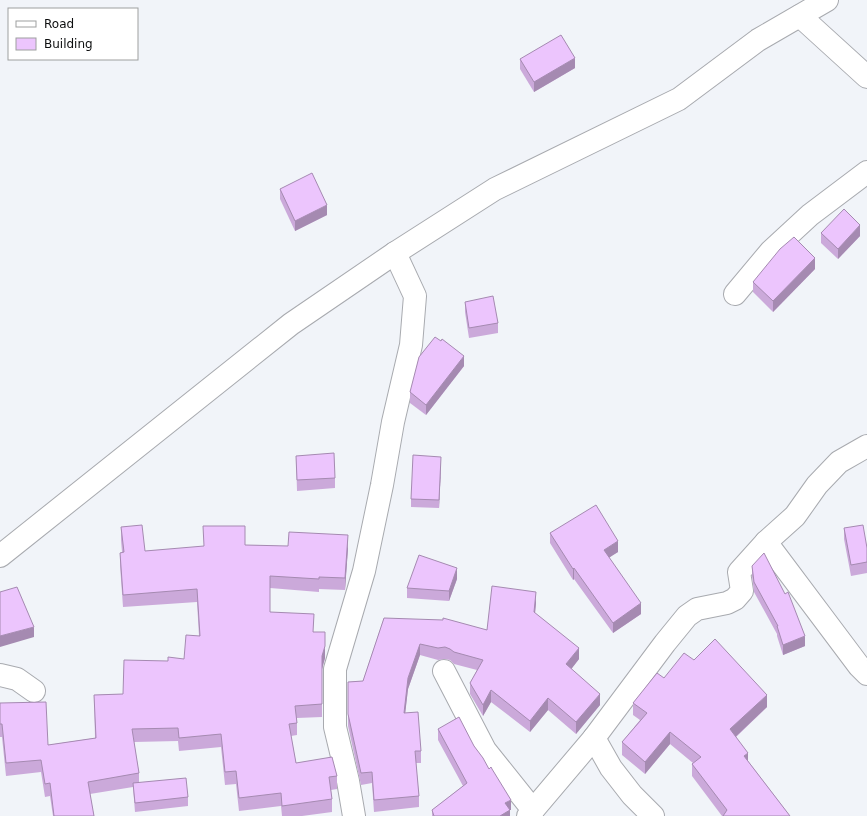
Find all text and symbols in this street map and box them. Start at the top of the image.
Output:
legend [8,8,138,60]
text: Road [44,17,74,31]
text: Building [44,37,93,51]

